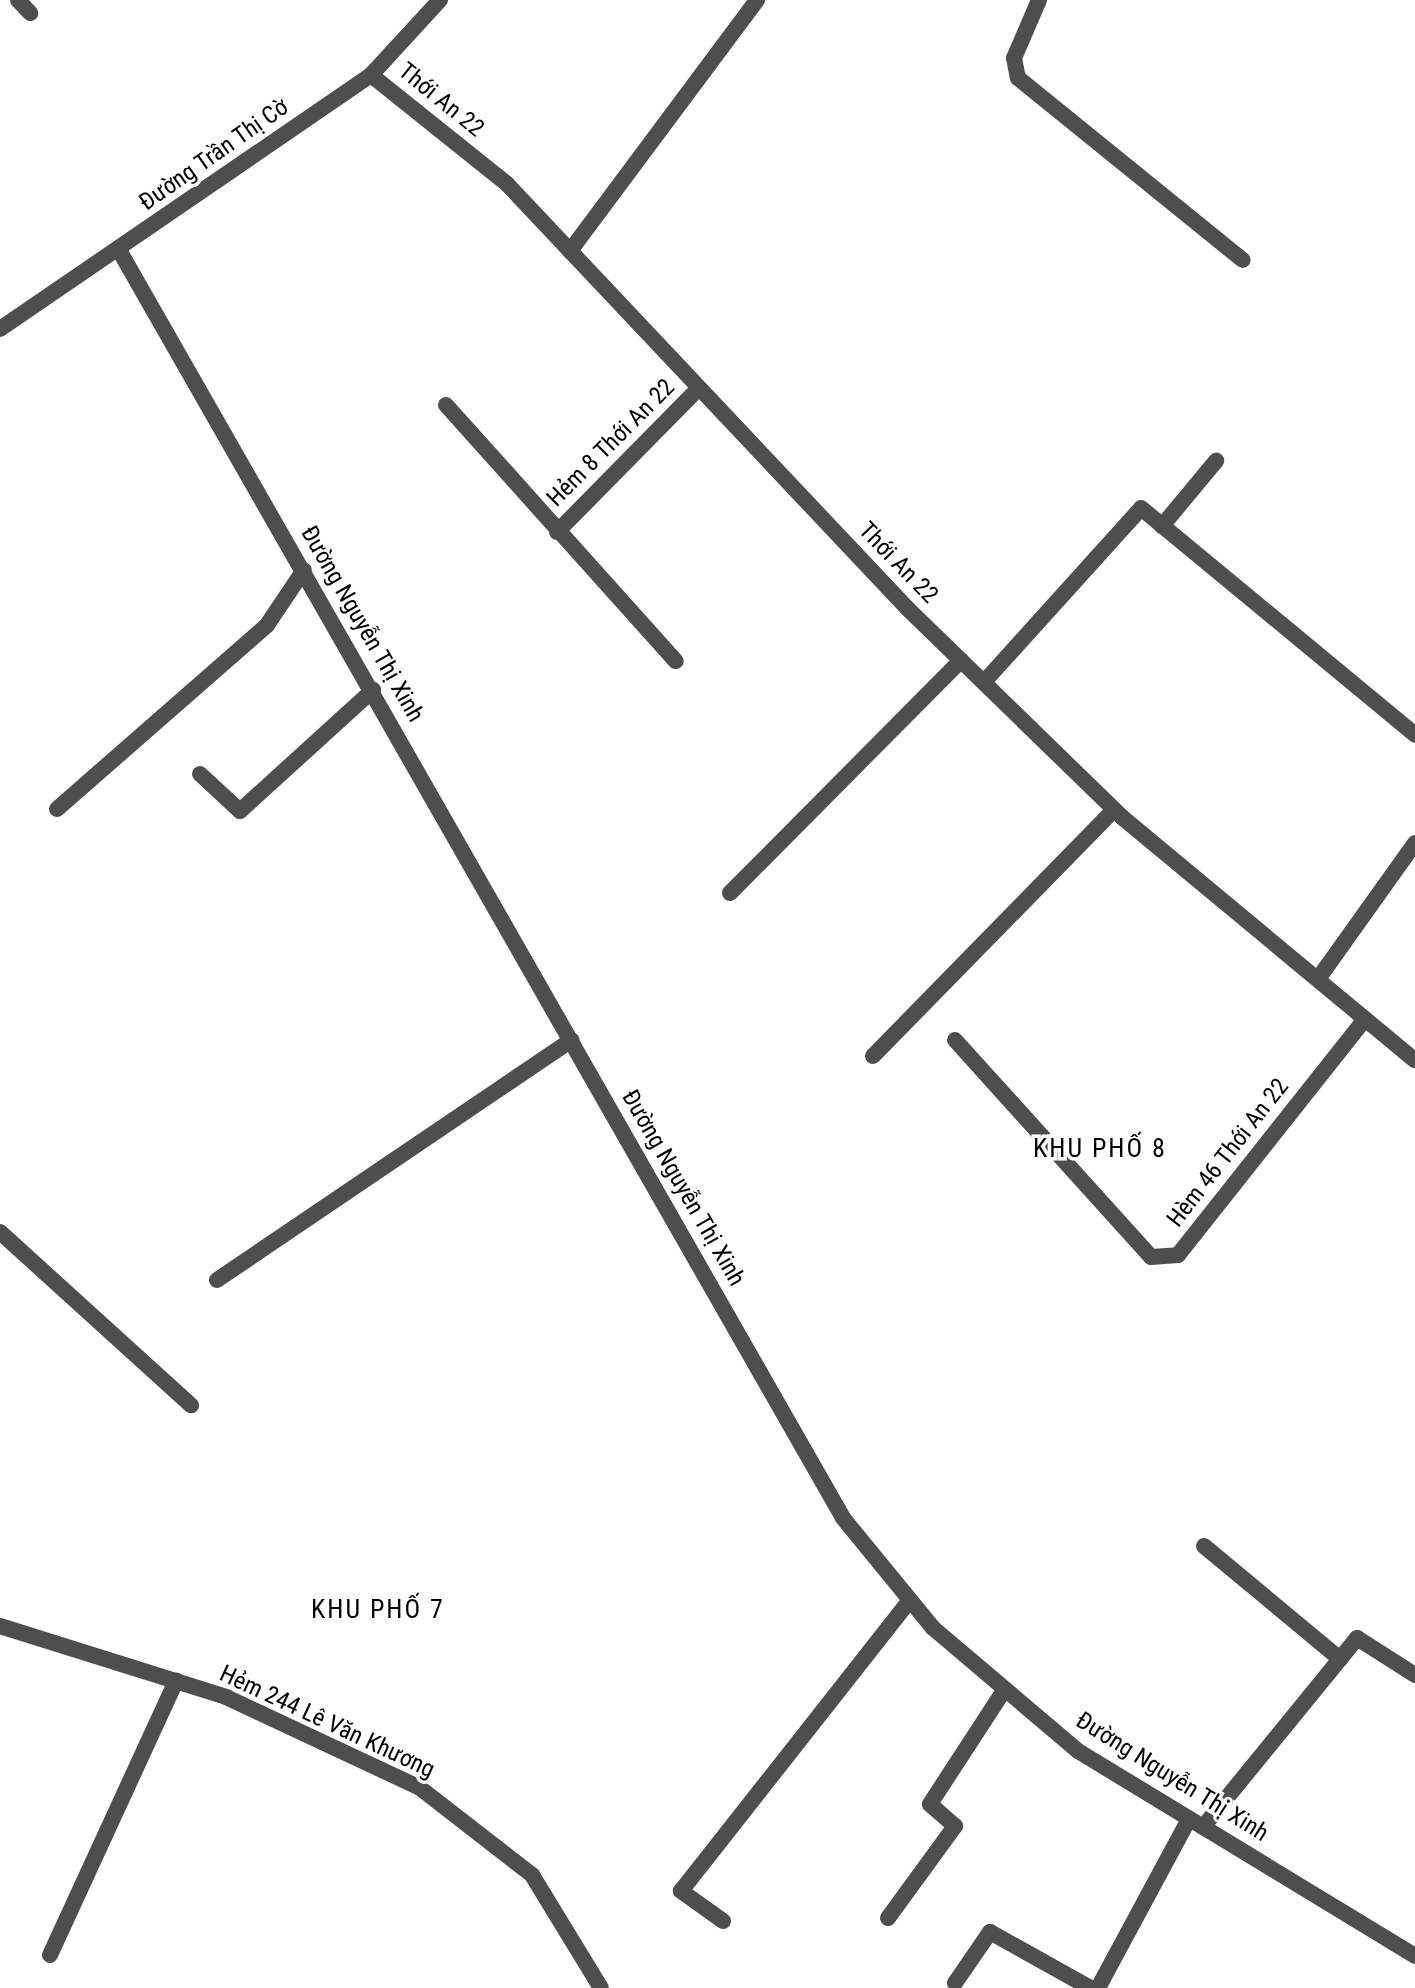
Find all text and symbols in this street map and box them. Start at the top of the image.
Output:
street label: Thới An 22 [392,57,490,143]
street label: Đường Trần Thị Cờ [134,93,294,217]
street label: Hẻm 8 Thới An 22 [541,373,681,513]
street label: Thới An 22 [852,516,944,610]
street label: Đường Nguyễn Thị Xinh [294,521,430,727]
street label: Hèm 46 Thới An 22 [1161,1073,1295,1233]
street label: Đường Nguyễn Thị Xinh [615,1085,751,1291]
district label: KHU PHỐ 8 [1033,1133,1167,1165]
district label: KHU PHỐ 7 [311,1594,445,1626]
street label: Hẻm 244 Lê Văn Khương [215,1660,439,1784]
street label: Đường Nguyễn Thị Xinh [1070,1706,1274,1848]

